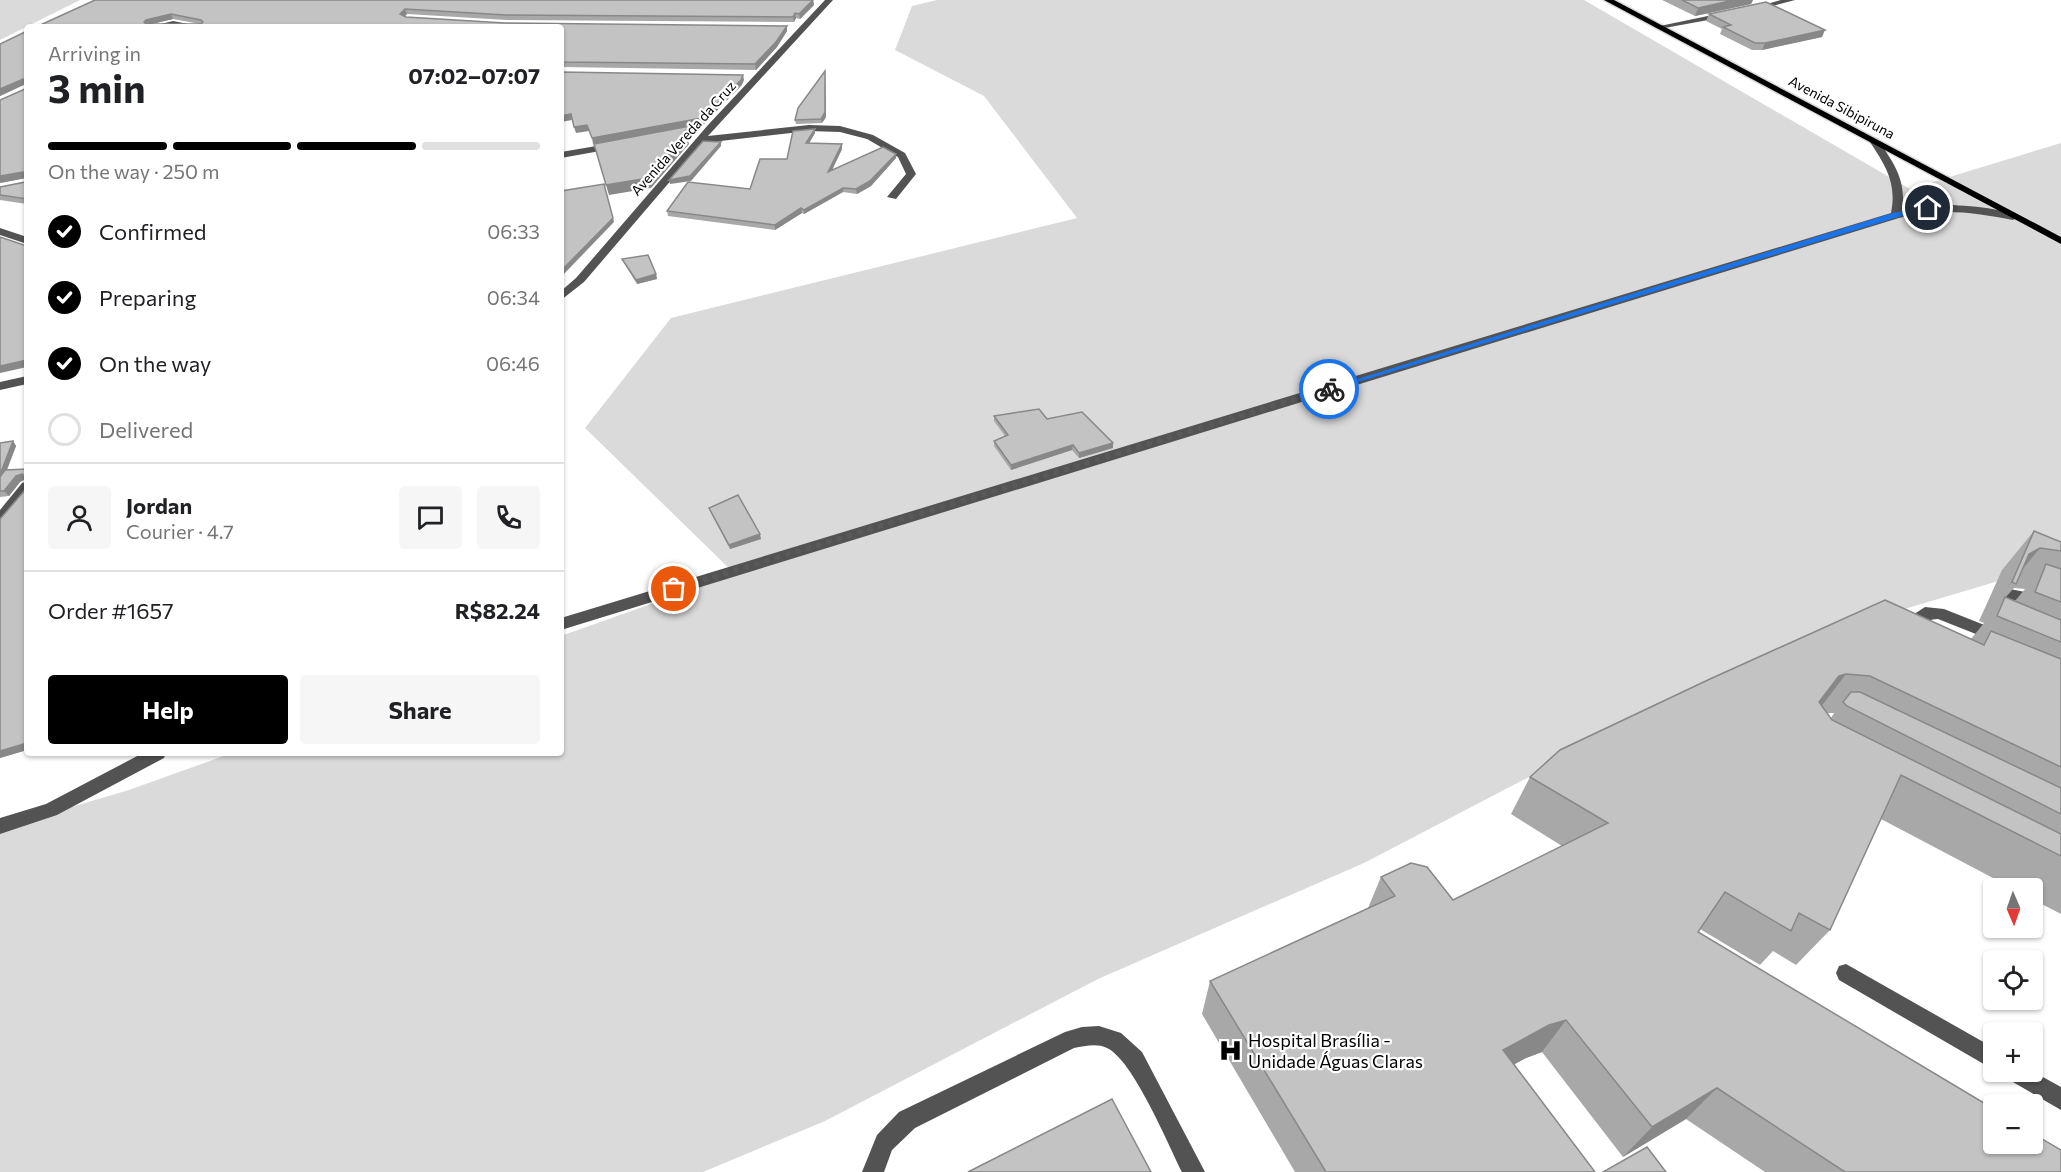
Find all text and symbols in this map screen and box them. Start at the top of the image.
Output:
text: Arriving in [48,41,141,65]
text: 07:02–07:07 [408,62,540,89]
text: 3 min [48,63,146,111]
street label: Avenida Sibipiruna [1786,72,1898,142]
street label: Avenida Vereda da Cruz [627,77,739,199]
text: On the way · 250 m [48,159,219,183]
pin [1902,182,1953,233]
icon: home [1911,191,1944,224]
icon: check [48,215,81,248]
text: Confirmed [99,218,206,245]
text: 06:33 [487,219,540,243]
icon: check [48,281,81,314]
text: Preparing [99,284,196,311]
text: 06:34 [487,285,540,309]
icon: check [48,347,81,380]
text: On the way [99,350,211,377]
text: 06:46 [486,351,540,375]
courier [1299,359,1359,419]
icon: bike [1313,373,1346,406]
text: Delivered [99,416,193,443]
button: person [48,486,111,549]
button: chat [399,486,462,549]
button: phone [477,486,540,549]
text: Jordan [126,492,192,519]
text: Courier · 4.7 [126,519,234,543]
pin [648,563,699,614]
icon: bag [657,572,690,605]
text: Order #1657 [48,597,174,624]
text: R$82.24 [455,597,540,624]
button: Help [48,675,288,744]
button: Share [300,675,540,744]
north arrow [1983,878,2043,938]
map controls [1983,878,2043,1154]
button: locate [1983,950,2043,1010]
button: + [1983,1022,2043,1082]
place label: Hospital Brasília - Unidade Águas Claras [1248,1029,1423,1072]
hospital icon: Hospital Brasília - Unidade Águas Claras [1217,1037,1243,1063]
button: − [1983,1094,2043,1154]

